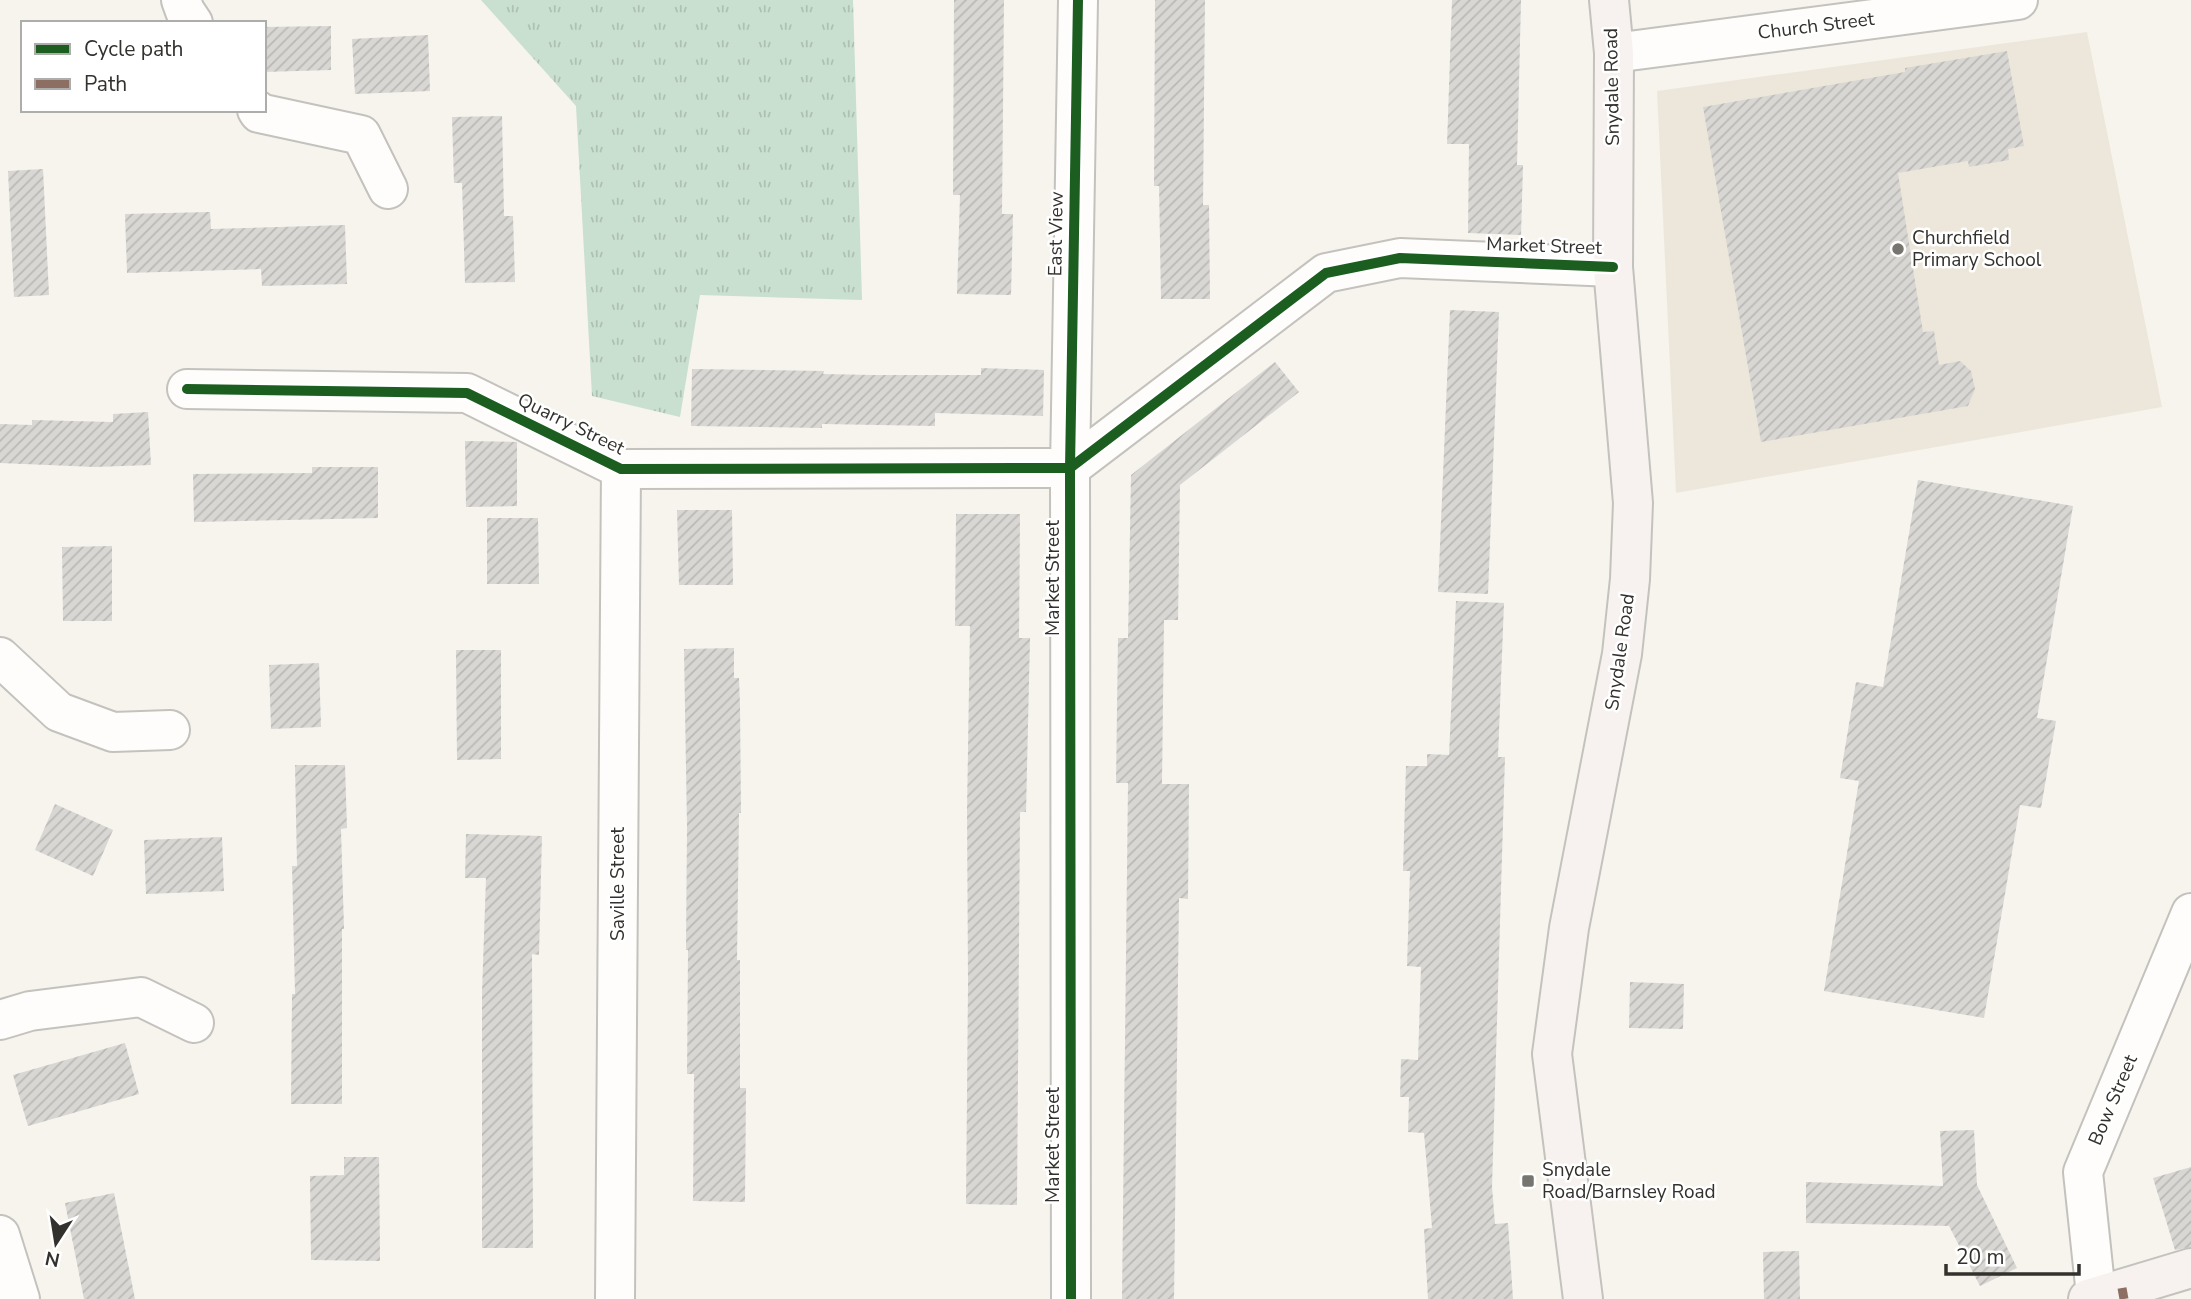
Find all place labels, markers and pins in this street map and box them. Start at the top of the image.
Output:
place label: Churchfield Primary School [1912,225,2042,273]
marker: Churchfield Primary School [1890,241,1906,257]
place label: Snydale Road/Barnsley Road [1542,1157,1716,1205]
marker: Snydale Road/Barnsley Road [1520,1173,1536,1189]

